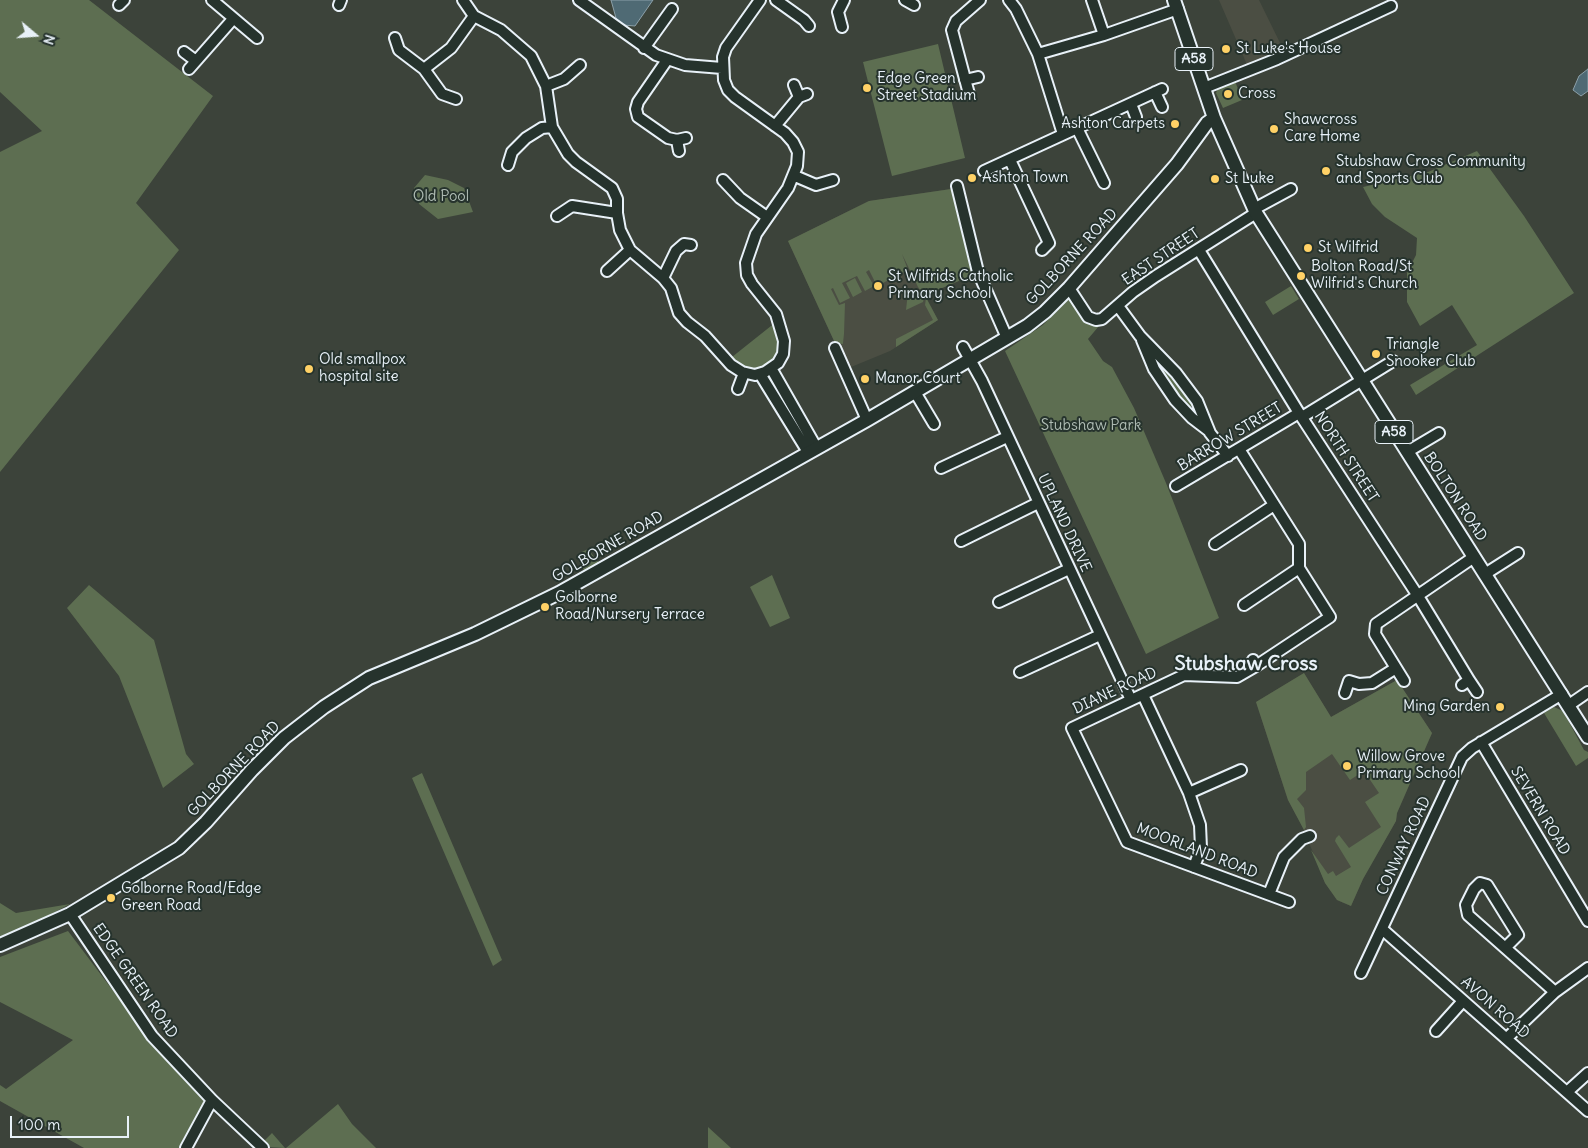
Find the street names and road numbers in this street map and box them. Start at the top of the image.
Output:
road number: A58 [1175,48,1213,70]
street label: GOLBORNE ROAD [1023,205,1121,309]
street label: EAST STREET [1119,225,1203,289]
street label: BARROW STREET [1175,399,1285,475]
street label: NORTH STREET [1310,408,1382,506]
road number: A58 [1375,421,1413,444]
street label: BOLTON ROAD [1420,449,1490,545]
street label: UPLAND DRIVE [1033,471,1095,575]
street label: GOLBORNE ROAD [549,508,667,586]
street label: DIANE ROAD [1070,664,1160,718]
street label: GOLBORNE ROAD [184,718,284,820]
street label: SEVERN ROAD [1506,763,1574,859]
street label: CONWAY ROAD [1373,794,1435,898]
street label: MOORLAND ROAD [1134,820,1260,882]
street label: EDGE GREEN ROAD [89,920,181,1042]
street label: AVON ROAD [1457,973,1533,1043]

